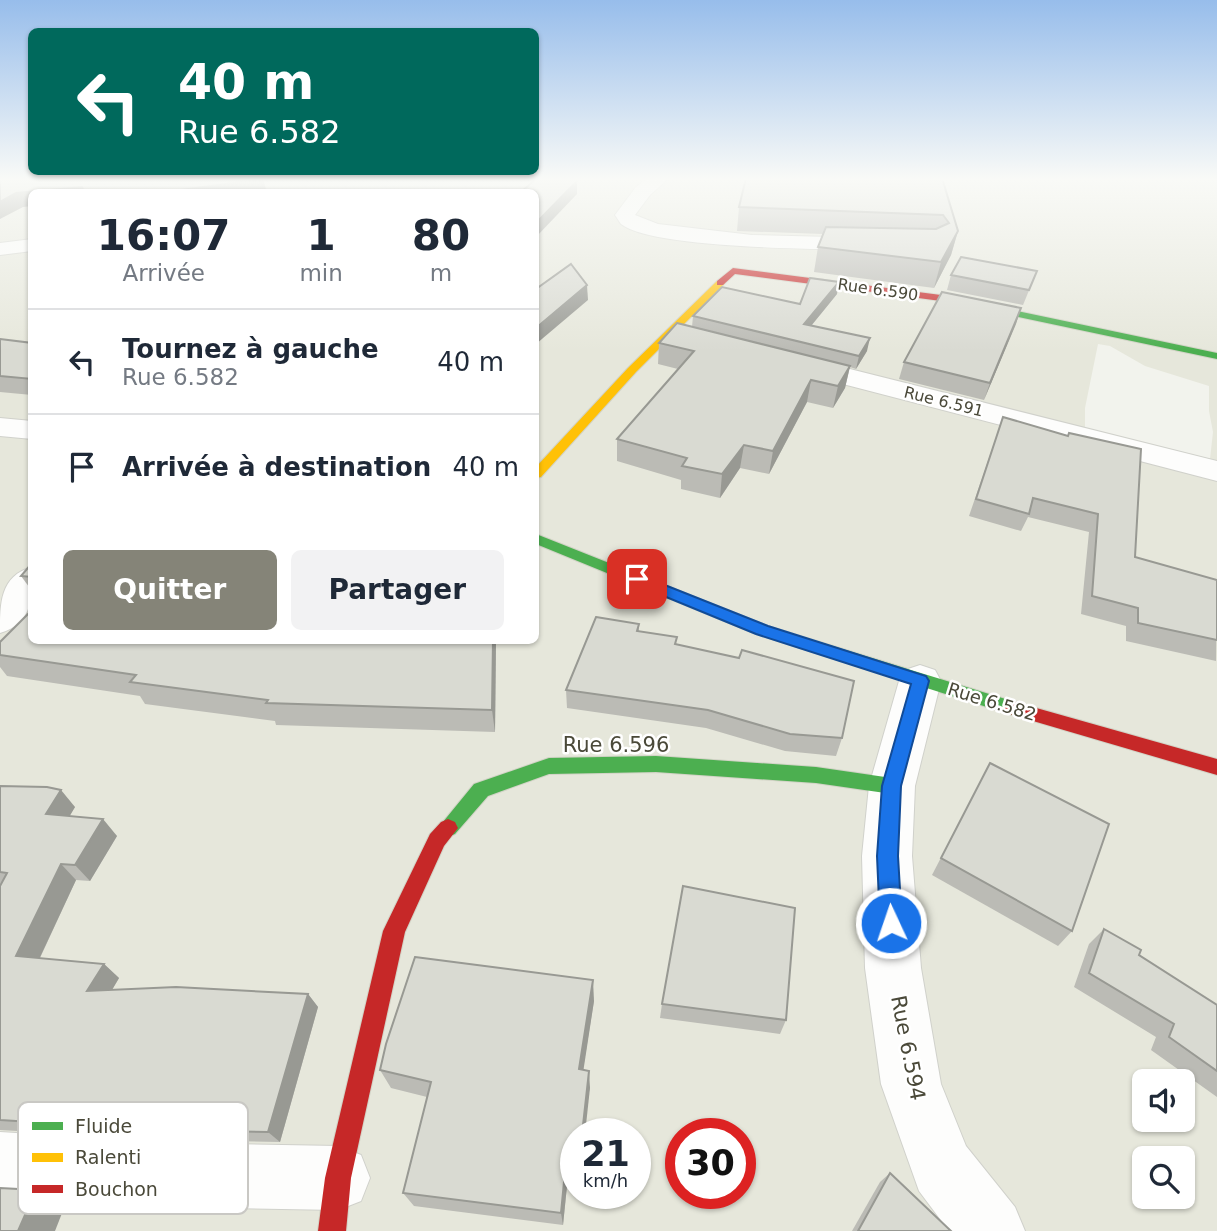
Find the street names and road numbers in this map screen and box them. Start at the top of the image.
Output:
street label: Rue 6.590 [836,274,919,305]
street label: Rue 6.591 [902,382,986,421]
street label: Rue 6.582 [945,678,1039,725]
street label: Rue 6.596 [563,733,669,757]
street label: Rue 6.594 [886,993,930,1103]

